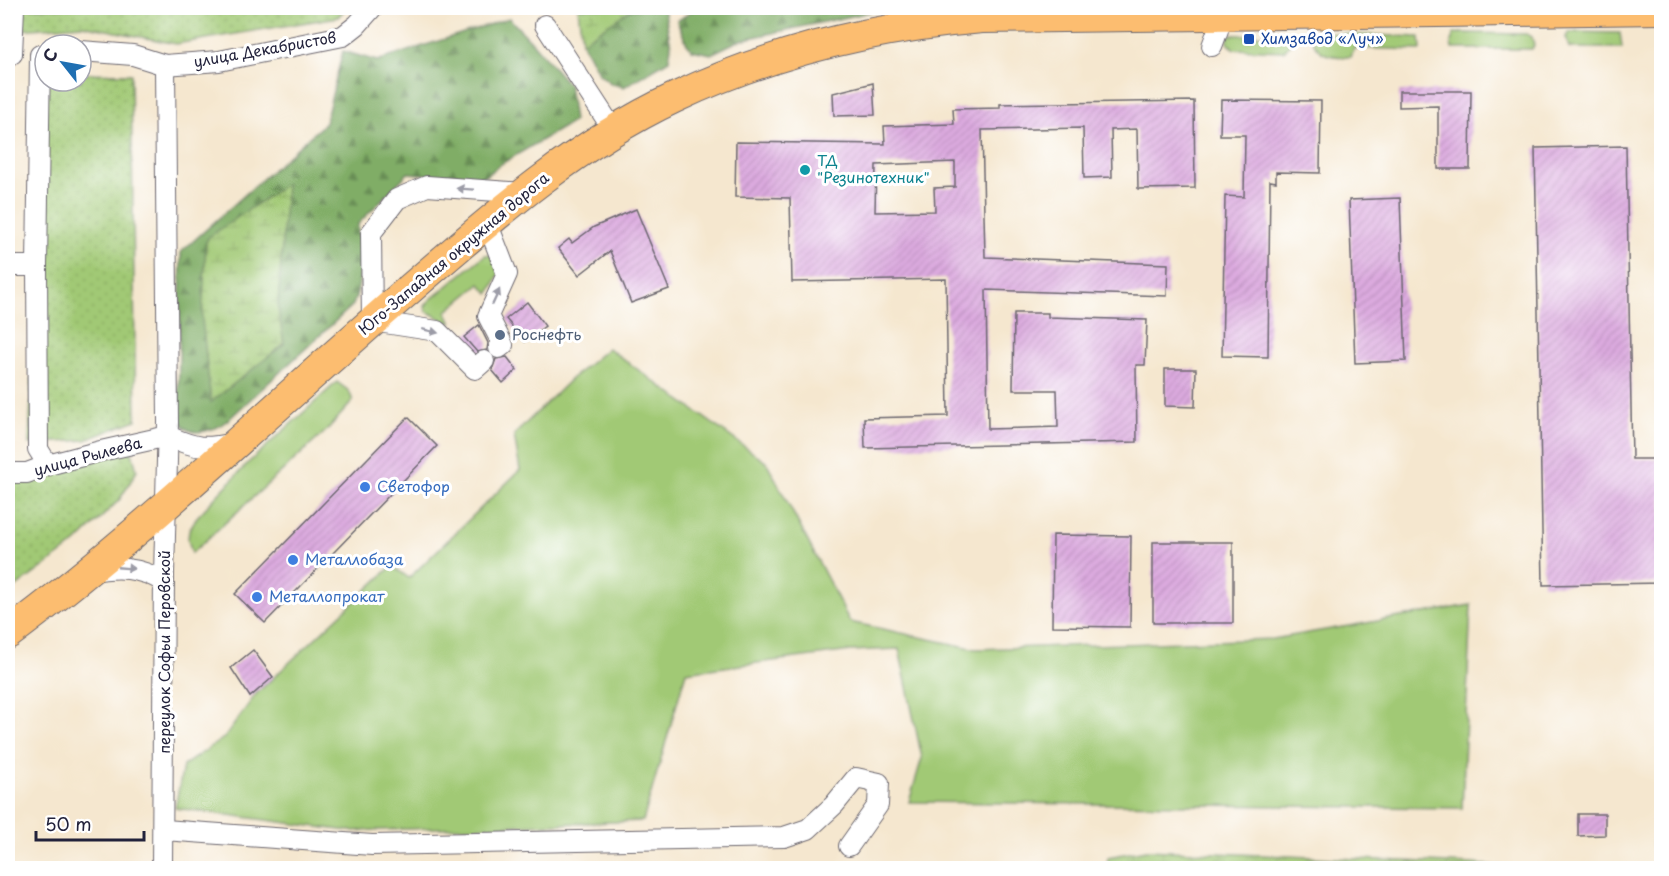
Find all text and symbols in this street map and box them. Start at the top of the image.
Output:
street label: улица Декабристов [192,25,338,72]
place label: Химзавод «Луч» [1261,26,1384,49]
marker: Химзавод «Луч» [1242,32,1256,46]
north arrow [33,33,93,93]
text: С [36,43,63,66]
place label: ТД "Резинотехник" [817,148,930,188]
marker: ТД "Резинотехник" [798,163,812,177]
street label: Юго-Западная окружная дорога [353,166,554,340]
one-way arrow [456,184,475,193]
one-way arrow [492,289,501,306]
place label: Роснефть [512,322,581,345]
one-way arrow [421,326,439,336]
marker: Роснефть [493,328,507,342]
street label: улица Рылеева [31,430,145,481]
place label: Светофор [377,474,450,497]
marker: Светофор [358,480,372,494]
place label: Металлобаза [305,547,404,570]
street label: переулок Софьи Перовской [152,550,175,754]
marker: Металлобаза [286,553,300,567]
one-way arrow [117,564,136,573]
place label: Металлопрокат [269,584,385,607]
marker: Металлопрокат [250,590,264,604]
scale bar [36,804,144,842]
text: 50 m [45,810,92,837]

